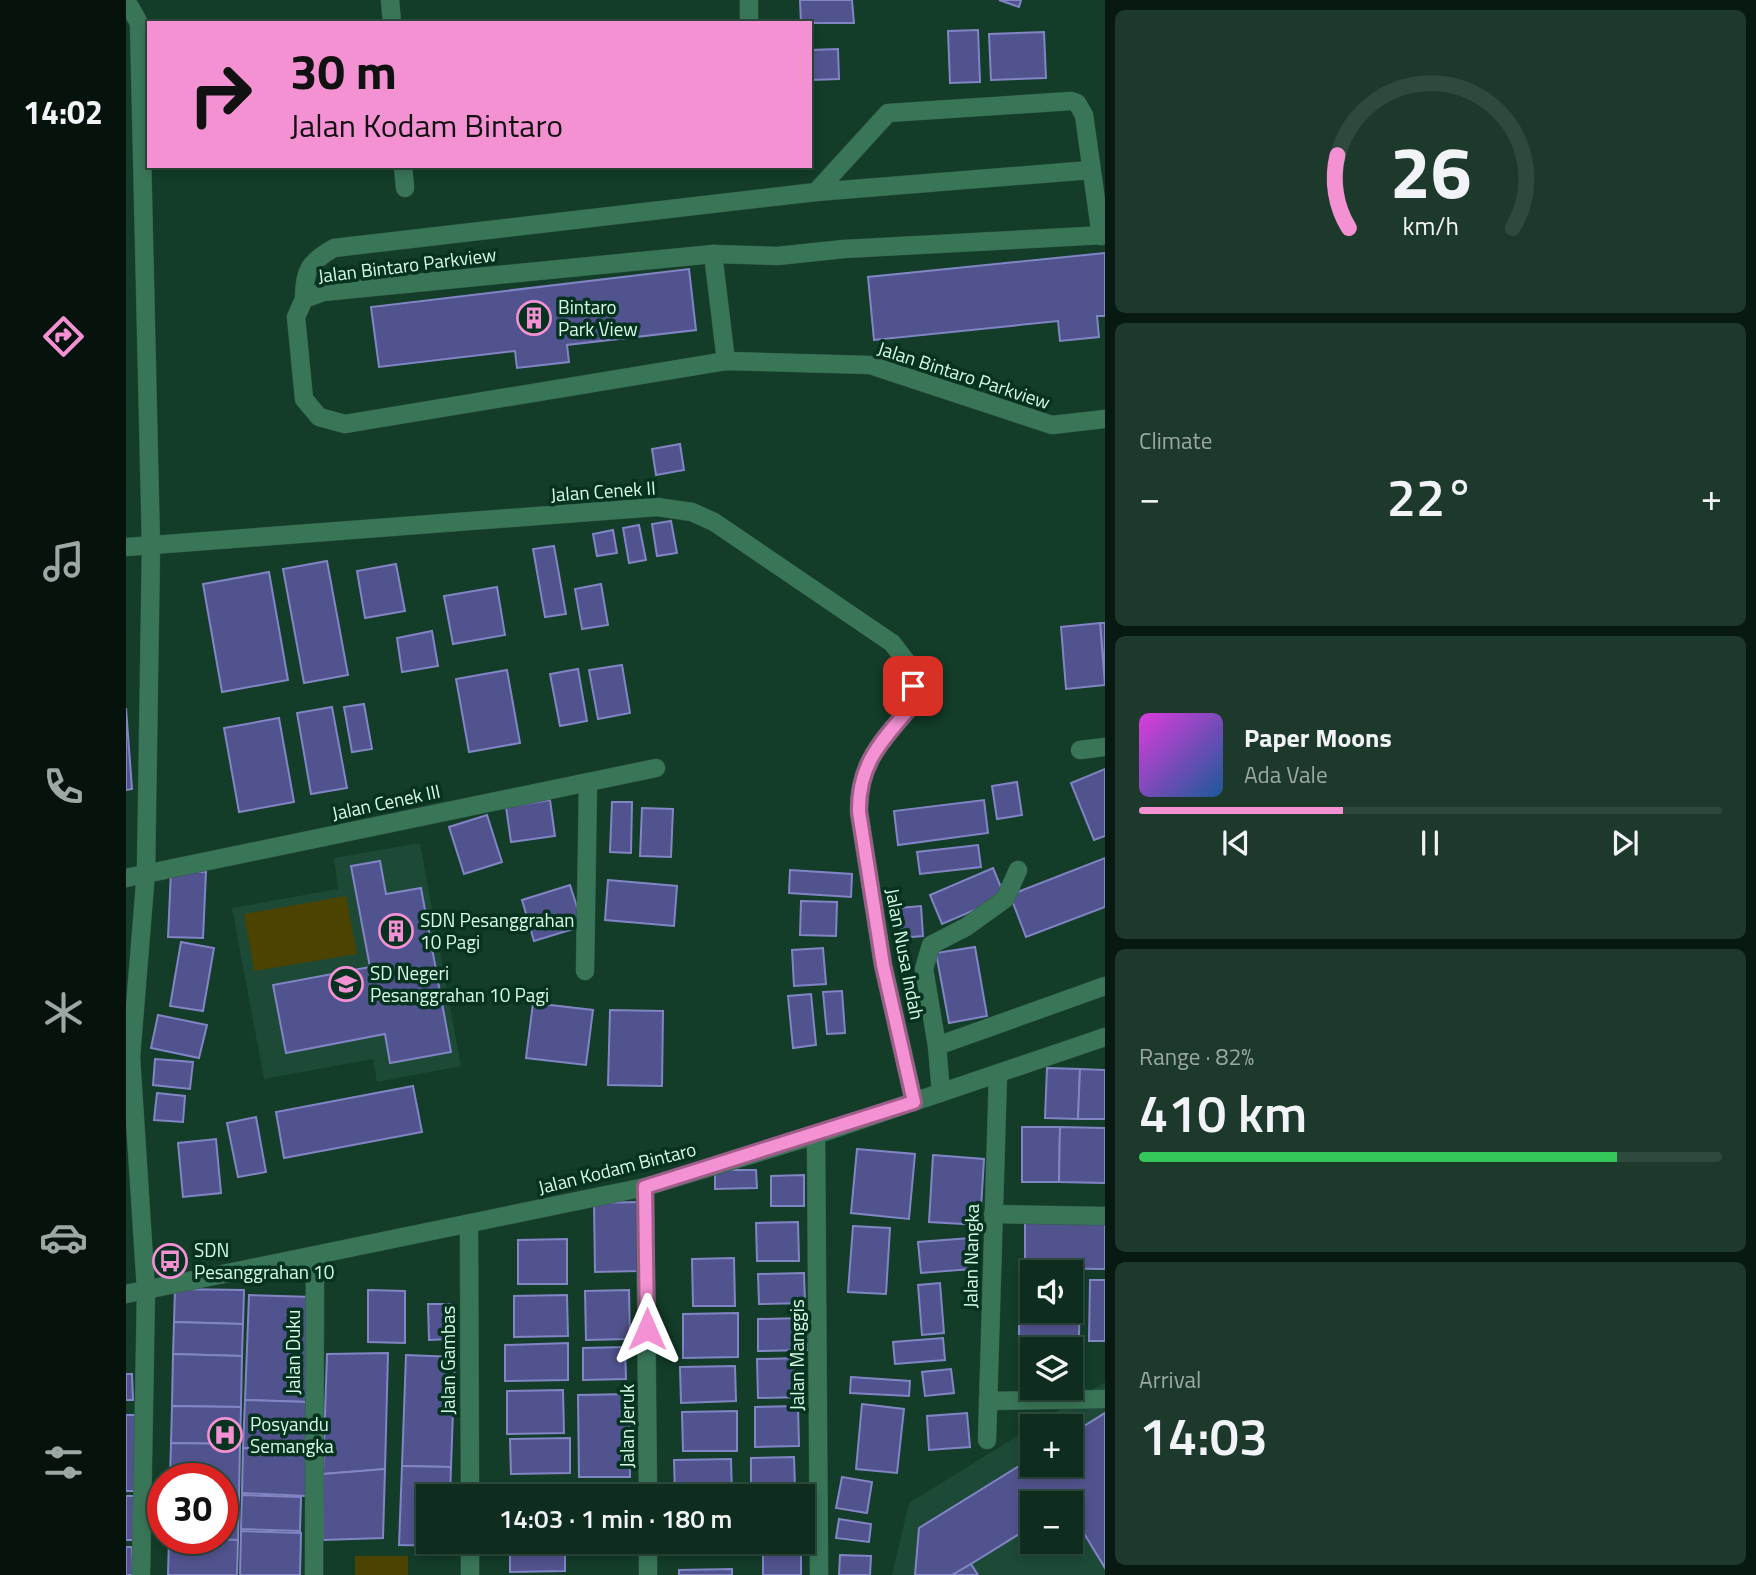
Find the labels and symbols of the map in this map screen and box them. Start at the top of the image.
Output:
street label: Jalan Bintaro Parkview [316,239,498,290]
place label: Bintaro Park View [558,292,638,343]
building icon: Bintaro Park View [515,299,553,337]
street label: Jalan Bintaro Parkview [874,333,1054,416]
street label: Jalan Cenek II [549,472,657,509]
pin [883,656,943,716]
street label: Jalan Cenek III [329,776,443,827]
street label: Jalan Nusa Indah [879,886,932,1022]
place label: SDN Pesanggrahan 10 Pagi [420,905,574,956]
building icon: SDN Pesanggrahan 10 Pagi [377,912,415,950]
place label: SD Negeri Pesanggrahan 10 Pagi [370,958,549,1009]
school or university icon: SD Negeri Pesanggrahan 10 Pagi [327,965,365,1003]
street label: Jalan Kodam Bintaro [535,1134,699,1201]
street label: Jalan Nangka [955,1203,986,1308]
place label: SDN Pesanggrahan 10 [194,1235,334,1286]
bus stop icon: SDN Pesanggrahan 10 [151,1242,189,1280]
position arrow [610,1292,684,1366]
street label: Jalan Manggis [782,1299,811,1411]
street label: Jalan Gambas [433,1305,462,1414]
street label: Jalan Duku [278,1310,307,1394]
street label: Jalan Jeruk [612,1384,641,1468]
place label: Posyandu Semangka [250,1409,334,1460]
hospital icon: Posyandu Semangka [206,1416,244,1454]
speed limit sign: 30 [147,1463,238,1554]

